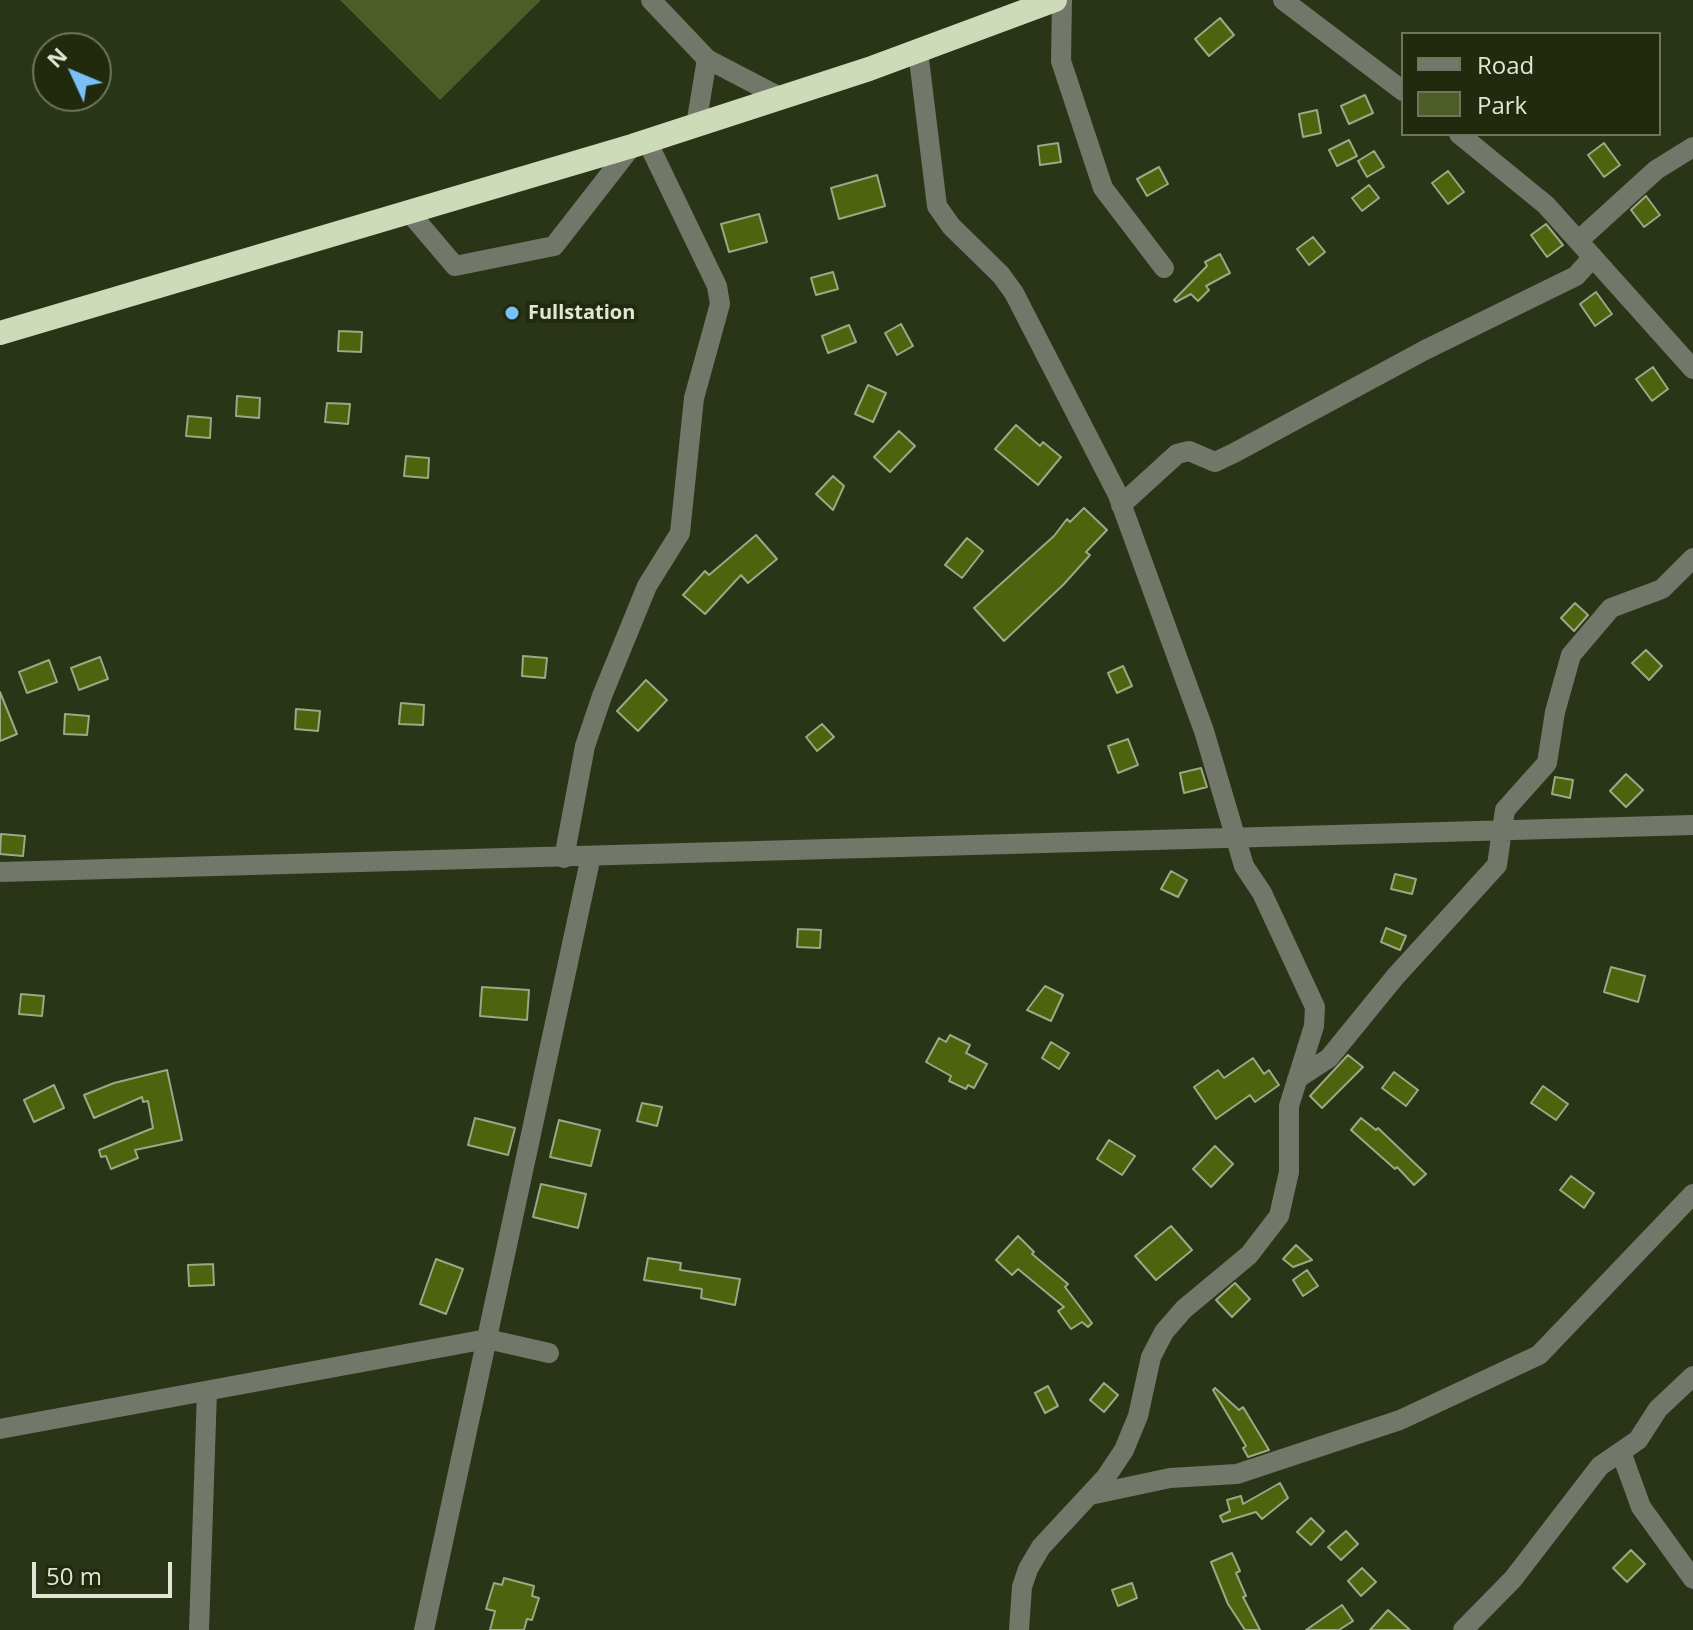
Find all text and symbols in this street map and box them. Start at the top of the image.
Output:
north arrow [32,32,112,112]
legend [1401,32,1661,136]
text: N [39,40,73,74]
text: Road [1477,48,1534,81]
text: Park [1477,88,1527,121]
place label: Fullstation [528,301,635,325]
marker: Fullstation [503,304,521,322]
scale bar [36,1546,176,1596]
text: 50 m [46,1559,102,1592]

